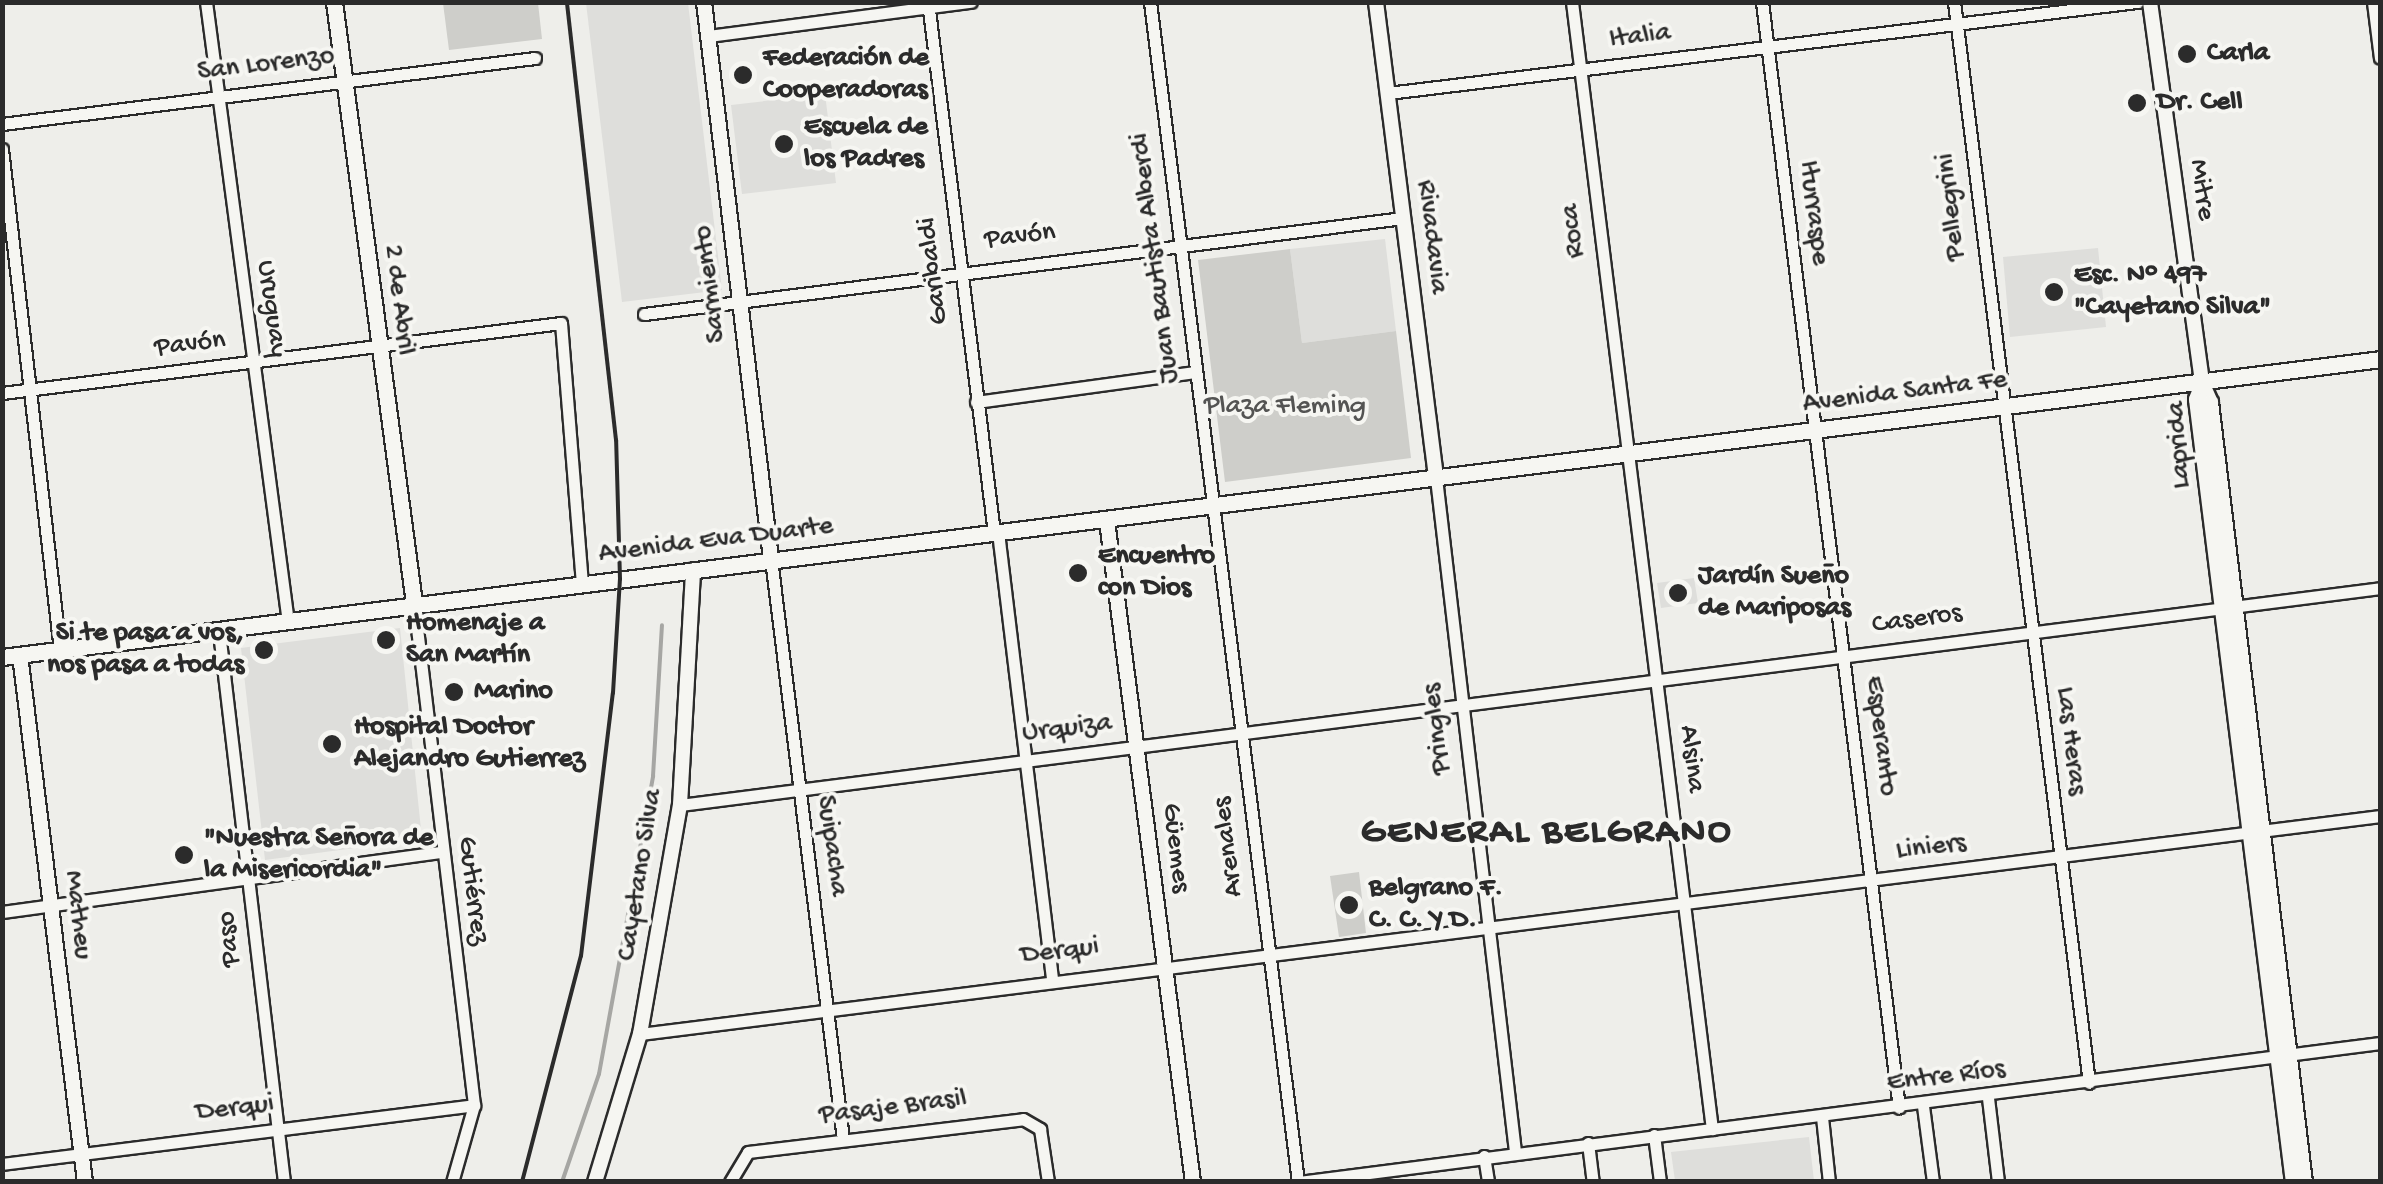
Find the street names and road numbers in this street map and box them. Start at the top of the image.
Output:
street label: Italia [1607,17,1673,57]
street label: San Lorenzo [196,40,336,90]
street label: Juan Bautista Alberdi [1124,131,1188,385]
street label: Pellegrini [1930,152,1974,262]
street label: Mitre [2180,157,2222,223]
street label: Iturraspe [1790,159,1836,267]
street label: Rivadavia [1407,178,1455,296]
street label: Roca [1554,202,1594,260]
street label: Garibaldi [911,215,957,327]
street label: Pavón [983,216,1057,258]
street label: Sarmiento [687,223,735,345]
street label: 2 de Abril [375,243,421,357]
street label: Uruguay [248,258,294,360]
street label: Pavón [153,324,227,366]
street label: Avenida Santa Fe [1801,364,2009,422]
street label: Laprida [2160,400,2200,490]
street label: Avenida Eva Duarte [597,510,835,572]
street label: Caseros [1870,597,1964,643]
street label: Esperanto [1856,674,1904,798]
street label: Pringles [1416,681,1460,777]
street label: Las Heras [2047,685,2093,797]
street label: Urquiza [1020,707,1114,751]
street label: Alsina [1670,723,1712,795]
street label: Cayetano Silva [611,787,671,963]
street label: Suipacha [807,793,855,899]
street label: Arenales [1206,795,1252,899]
street label: Güemes [1153,801,1197,895]
street label: Liniers [1894,827,1968,869]
street label: Gutiérrez [449,835,495,947]
street label: Matheu [55,869,99,961]
street label: Paso [210,909,250,969]
street label: Derqui [1019,931,1101,973]
street label: Entre Ríos [1885,1053,2007,1101]
street label: Pasaje Brasil [817,1082,969,1134]
street label: Derqui [194,1088,276,1130]

